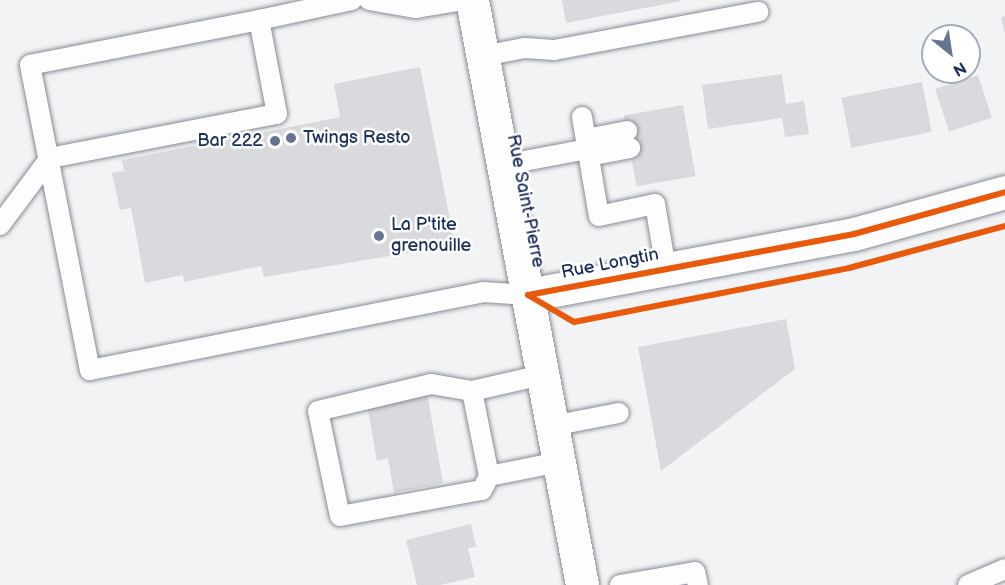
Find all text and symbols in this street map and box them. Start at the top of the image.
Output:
north arrow [921,24,981,84]
text: N [949,57,969,80]
place label: Twings Resto [303,127,410,149]
place label: Bar 222 [197,130,263,152]
marker: Twings Resto [284,131,298,145]
street label: Rue Saint-Pierre [501,132,549,270]
marker: Bar 222 [268,134,282,148]
place label: La P'tite grenouille [391,215,471,258]
marker: La P'tite grenouille [372,229,386,243]
street label: Rue Longtin [559,244,661,284]

